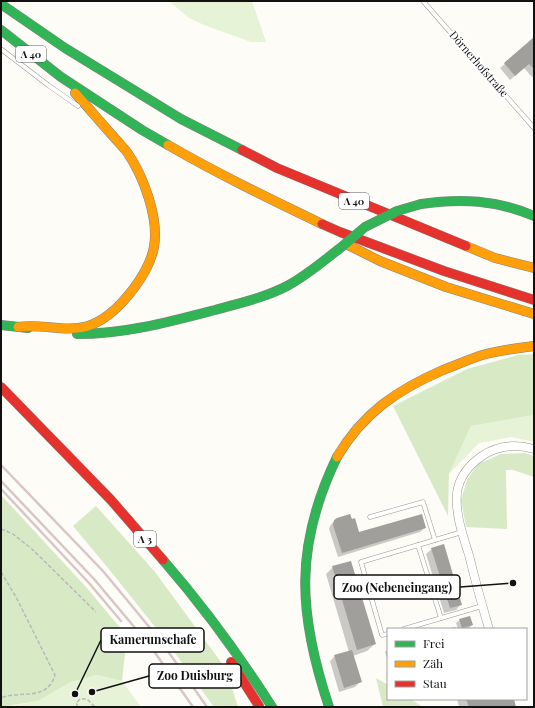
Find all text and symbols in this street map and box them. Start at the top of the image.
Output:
street label: Dörnerhofstraße [446,27,513,100]
road number: A 40 [16,46,46,62]
road number: A 40 [339,193,369,209]
road number: A 3 [134,531,156,547]
callout: Zoo (Nebeneingang) [334,575,460,599]
text: Zoo (Nebeneingang) [342,579,452,595]
callout: Kamerunschafe [101,628,204,652]
legend [387,628,527,700]
text: Kamerunschafe [110,631,196,647]
text: Frei [423,635,445,651]
text: Zäh [423,655,443,671]
callout: Zoo Duisburg [149,664,241,688]
text: Zoo Duisburg [157,667,233,683]
text: Stau [423,675,447,691]

